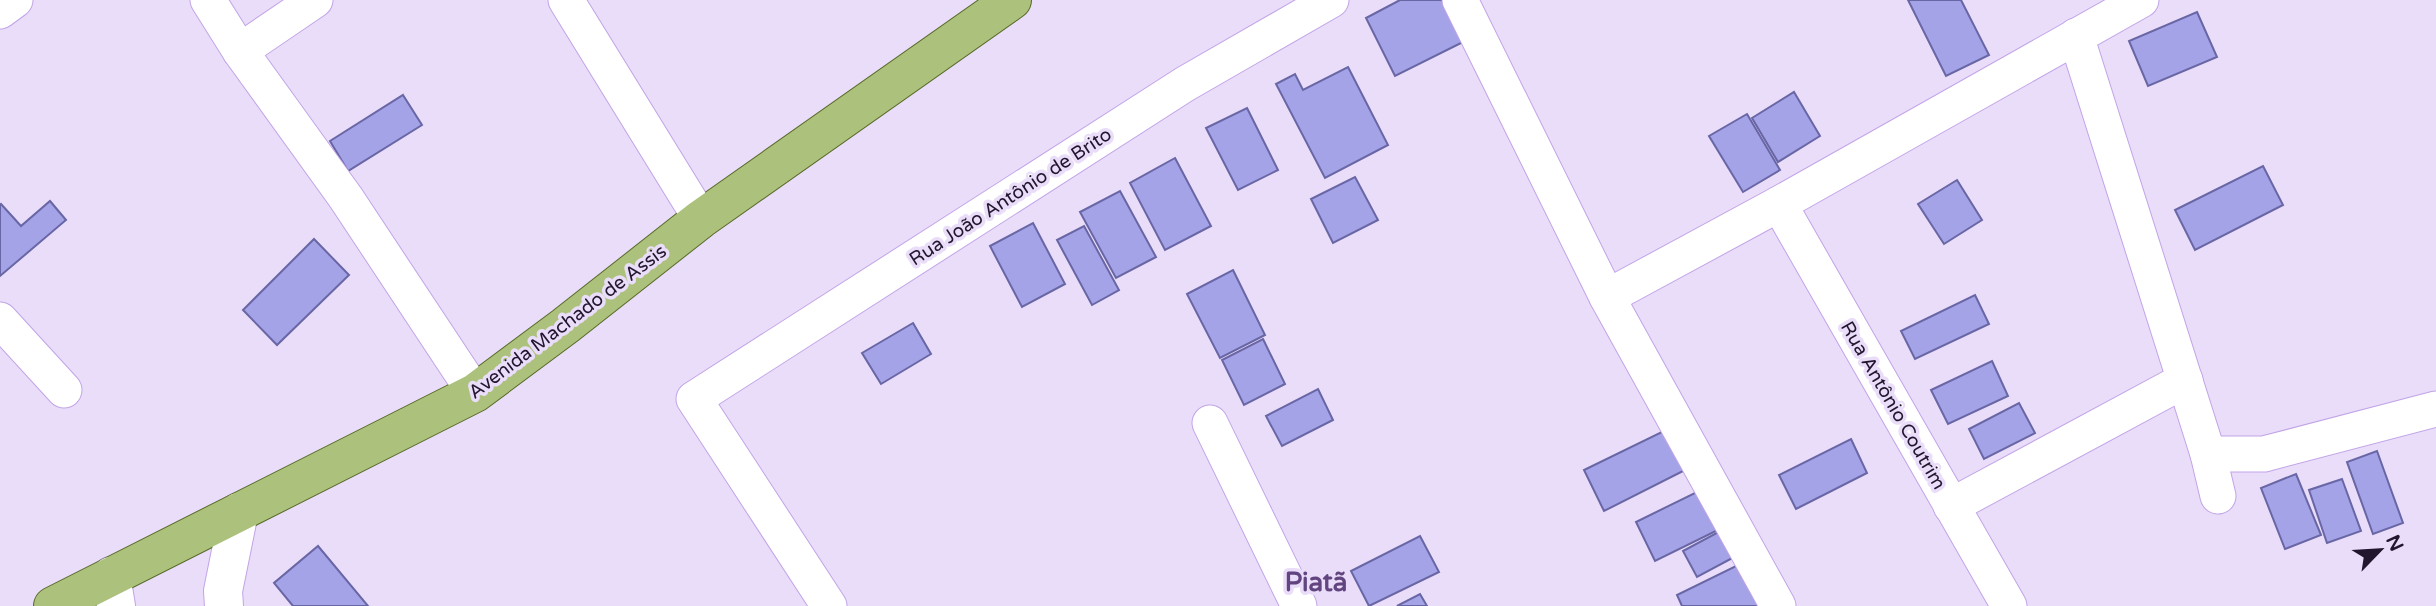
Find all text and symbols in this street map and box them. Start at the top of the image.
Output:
street label: Rua João Antônio de Brito [905,123,1116,270]
street label: Avenida Machado de Assis [464,240,671,403]
street label: Rua Antônio Coutrim [1836,318,1950,493]
north arrow [2345,515,2415,585]
text: N [2381,532,2408,555]
district label: Piatã [1285,567,1347,598]

